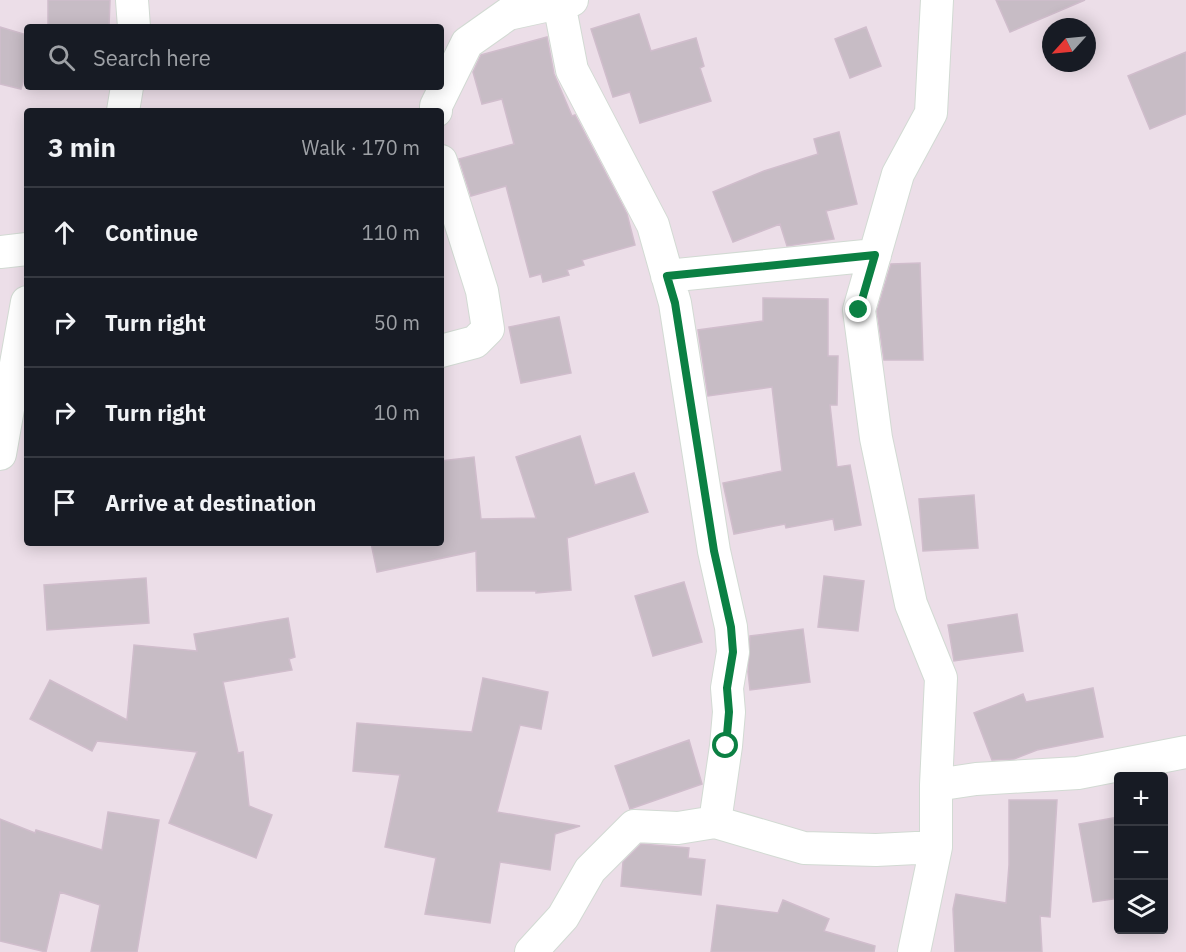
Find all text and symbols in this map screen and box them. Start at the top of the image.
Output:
north arrow [1042,18,1096,72]
search box [24,24,444,90]
icon: search [45,41,78,74]
text: Search here [93,43,211,72]
text: 3 min [48,130,116,164]
text: Walk · 170 m [302,134,420,161]
icon: ahead [48,216,81,249]
text: Continue [105,218,198,247]
text: 110 m [362,219,420,246]
route end [845,296,871,322]
icon: right [48,306,81,339]
text: Turn right [105,308,206,337]
text: 50 m [374,309,420,336]
icon: right [48,396,81,429]
text: Turn right [105,398,206,427]
text: 10 m [374,399,420,426]
icon: arrive [48,486,81,519]
text: Arrive at destination [105,488,316,517]
route start [712,732,738,758]
map controls [1114,772,1168,934]
button: + [1114,772,1168,826]
button: − [1114,826,1168,880]
button: layers [1114,880,1168,934]

